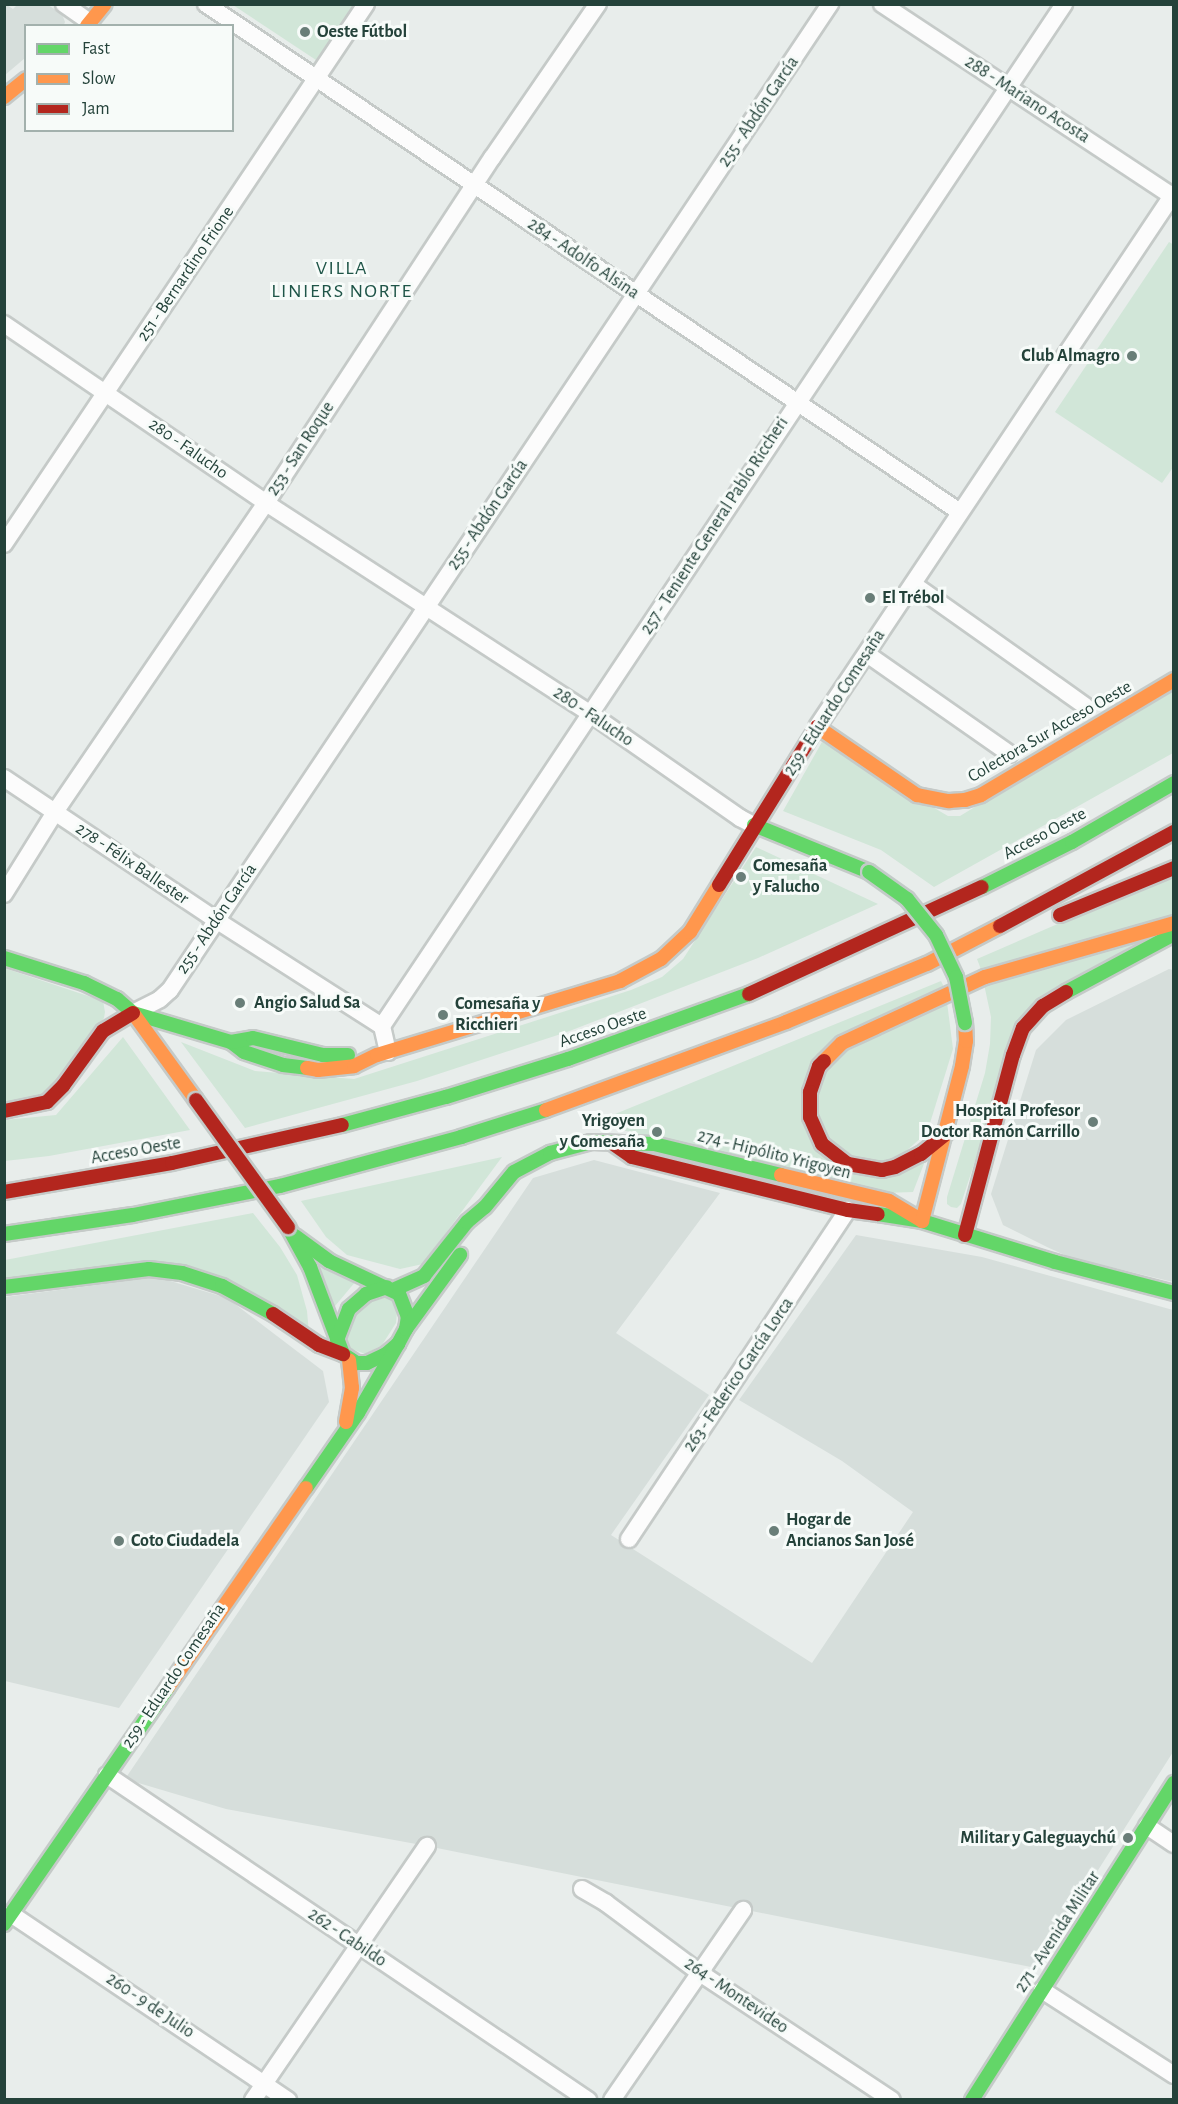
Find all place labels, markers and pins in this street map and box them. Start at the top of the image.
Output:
place label: Oeste Fútbol [317,21,407,43]
marker: Oeste Fútbol [298,25,312,39]
place label: Club Almagro [1021,345,1120,367]
marker: Club Almagro [1125,349,1139,363]
place label: El Trébol [882,587,945,609]
marker: El Trébol [863,591,877,605]
place label: Comesaña y Falucho [753,856,827,898]
marker: Comesaña y Falucho [734,870,748,884]
place label: Angio Salud Sa [254,992,361,1014]
marker: Angio Salud Sa [231,994,249,1012]
place label: Comesaña y Ricchieri [455,994,540,1036]
marker: Comesaña y Ricchieri [436,1008,450,1022]
place label: Hospital Profesor Doctor Ramón Carrillo [921,1101,1080,1144]
place label: Yrigoyen y Comesaña [560,1111,645,1154]
marker: Hospital Profesor Doctor Ramón Carrillo [1084,1113,1102,1131]
marker: Yrigoyen y Comesaña [650,1125,664,1139]
place label: Hogar de Ancianos San José [786,1510,914,1552]
marker: Hogar de Ancianos San José [767,1524,781,1538]
place label: Coto Ciudadela [131,1530,239,1552]
marker: Coto Ciudadela [112,1534,126,1548]
place label: Militar y Galeguaychú [960,1827,1116,1849]
marker: Militar y Galeguaychú [1121,1831,1135,1845]

